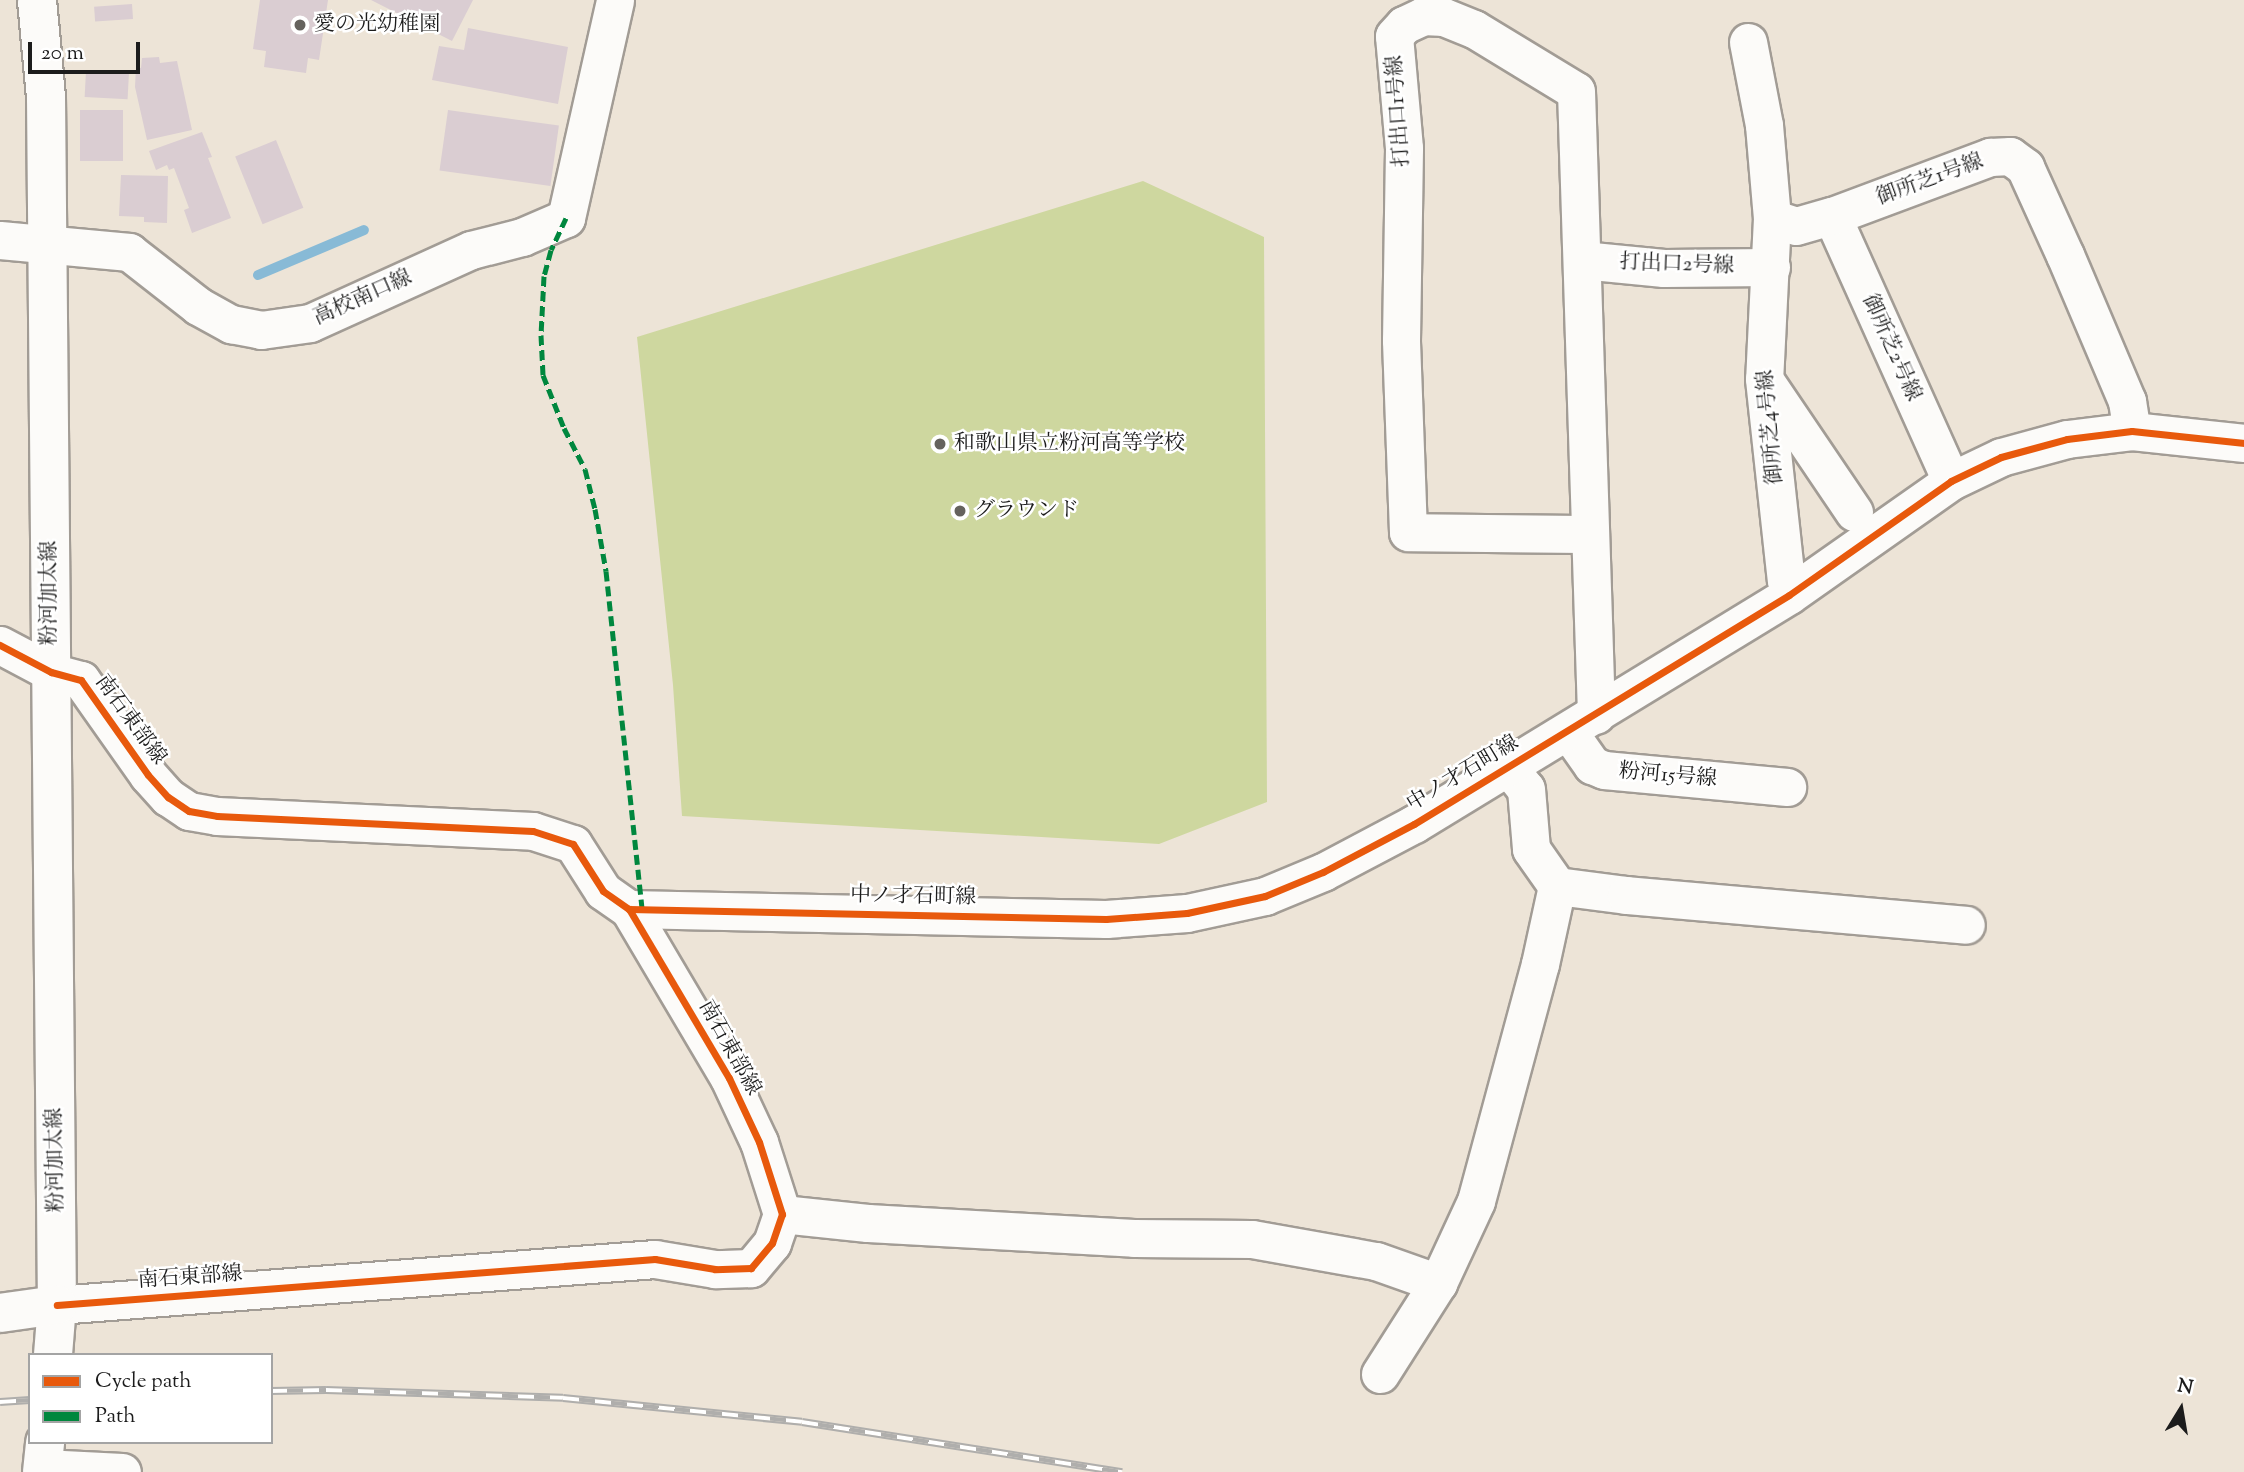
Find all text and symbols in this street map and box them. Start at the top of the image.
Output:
place label: 愛の光幼稚園 [314,12,440,38]
marker: 愛の光幼稚園 [292,17,308,33]
scale bar [32,28,144,72]
text: 20 m [41,39,84,69]
street label: 打出口1号線 [1383,54,1415,168]
street label: 御所芝1号線 [1873,149,1987,211]
street label: 打出口2号線 [1619,250,1735,280]
street label: 高校南口線 [310,265,416,331]
street label: 御所芝2号線 [1856,290,1926,406]
street label: 御所芝4号線 [1753,368,1789,486]
place label: 和歌山県立粉河高等学校 [954,431,1185,457]
marker: 和歌山県立粉河高等学校 [932,436,948,452]
place label: グラウンド [974,498,1079,524]
marker: グラウンド [952,503,968,519]
street label: 粉河加太線 [37,541,63,645]
street label: 南石東部線 [89,670,171,770]
street label: 中ノ才石町線 [1403,731,1523,817]
street label: 粉河15号線 [1618,759,1718,793]
street label: 中ノ才石町線 [850,883,976,911]
street label: 南石東部線 [693,996,765,1100]
street label: 粉河加太線 [42,1107,70,1213]
street label: 南石東部線 [137,1262,243,1294]
legend [28,1353,273,1444]
text: Cycle path [95,1367,192,1397]
text: N [2175,1373,2195,1403]
north arrow [2146,1374,2216,1444]
text: Path [95,1402,136,1432]

